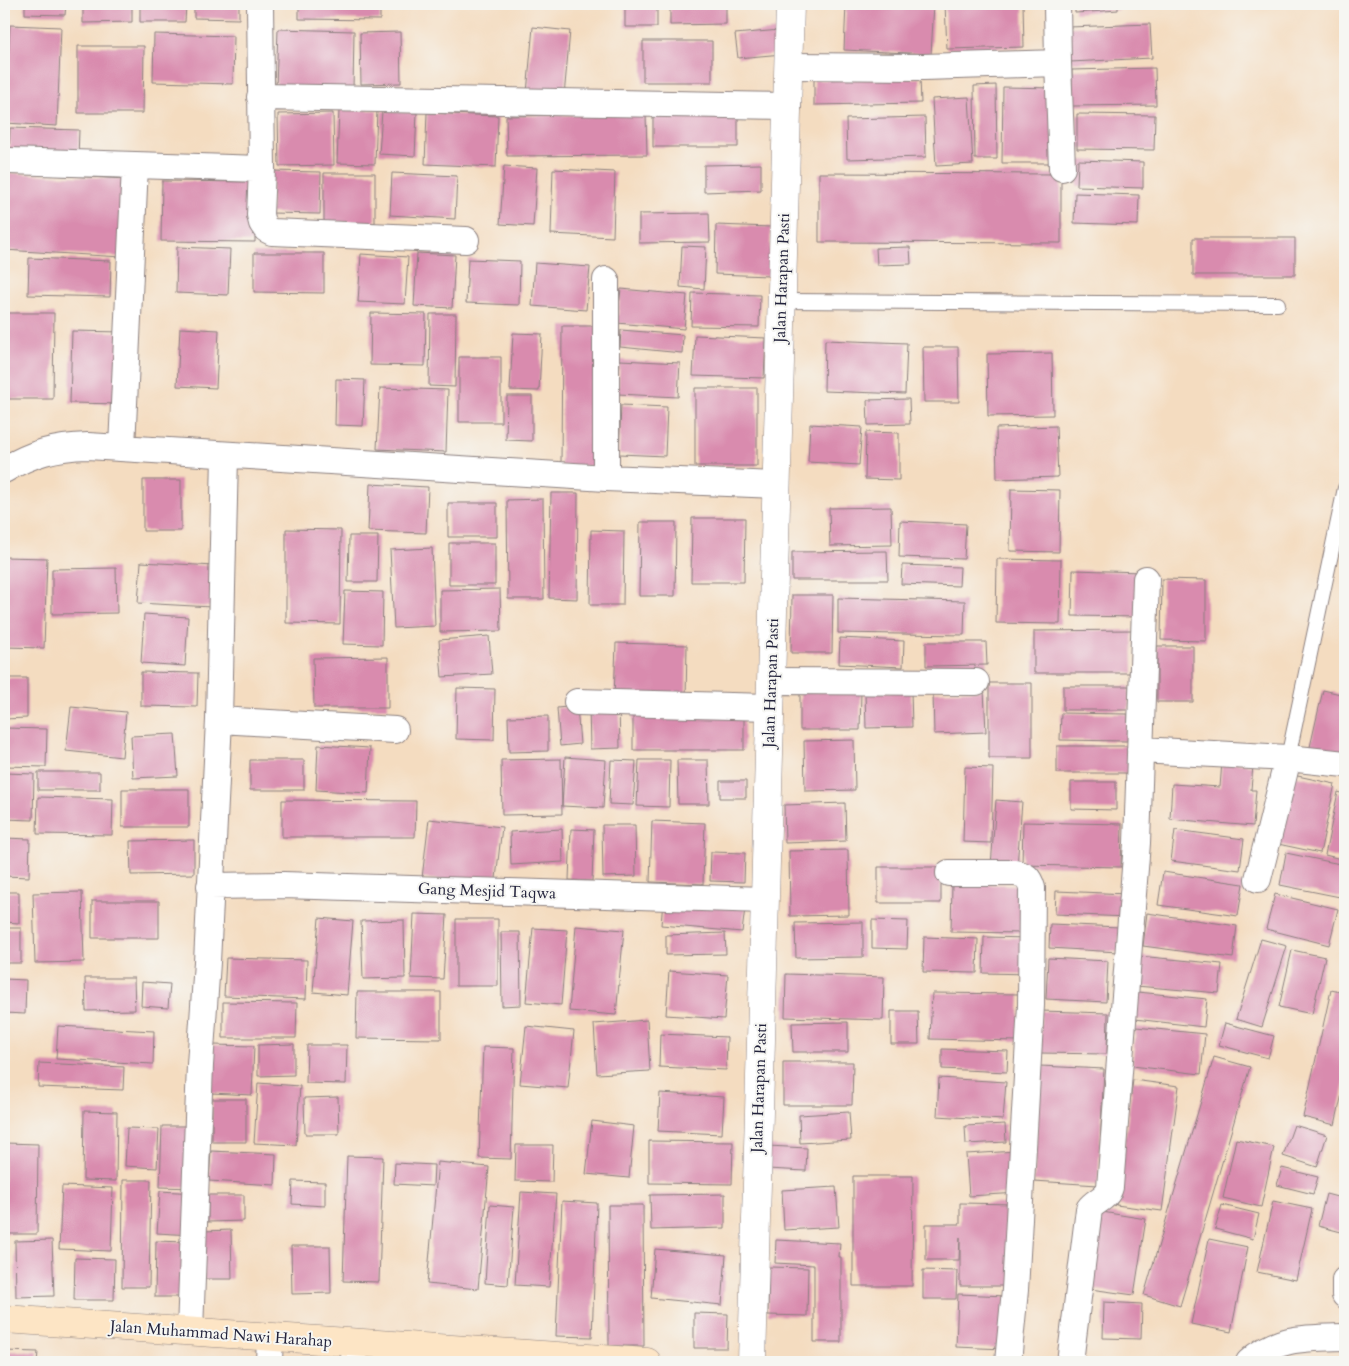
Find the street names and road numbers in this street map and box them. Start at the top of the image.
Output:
street label: Jalan Harapan Pasti [769,212,795,345]
street label: Jalan Harapan Pasti [758,617,784,750]
street label: Gang Mesjid Taqwa [417,878,557,904]
street label: Jalan Harapan Pasti [746,1022,772,1155]
street label: Jalan Muhammad Nawi Harahap [107,1315,333,1353]

